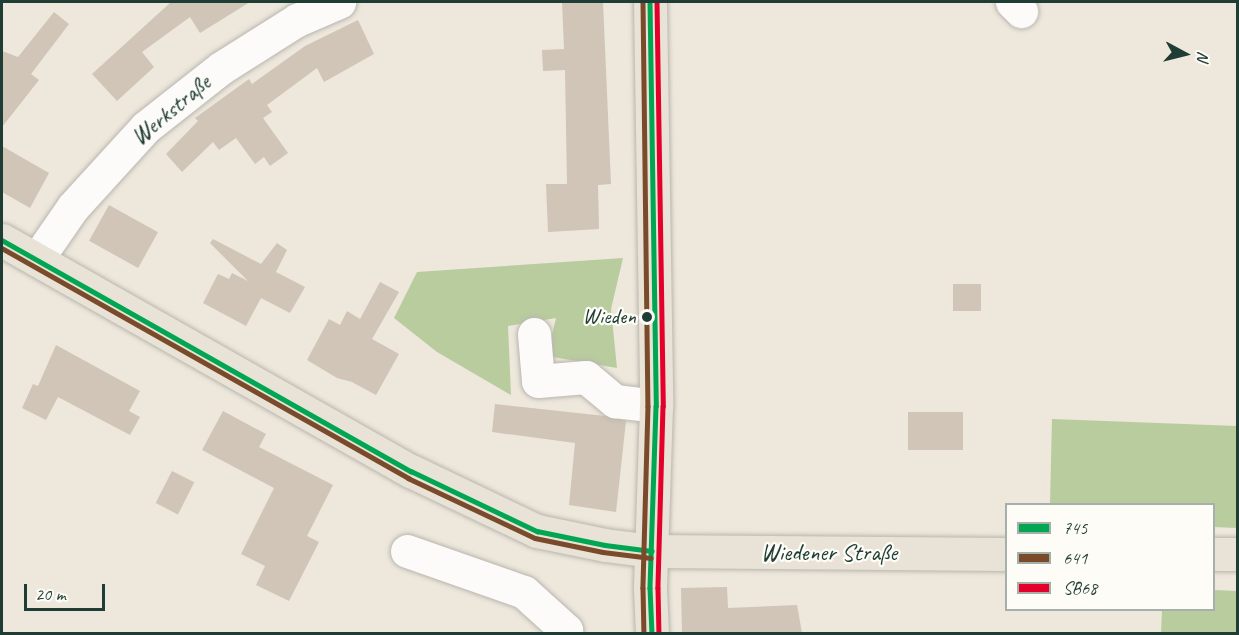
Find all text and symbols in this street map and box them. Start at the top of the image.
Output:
north arrow [1155,24,1215,84]
text: N [1192,50,1213,62]
street label: Werkstraße [126,69,216,151]
place label: Wieden [583,304,636,330]
marker: Wieden [641,311,653,323]
legend [1005,503,1215,611]
text: 745 [1063,517,1087,539]
street label: Wiedener Straße [760,539,898,567]
text: 641 [1063,547,1087,569]
scale bar [27,572,108,610]
text: SB68 [1063,577,1097,599]
text: 20 m [35,583,66,605]

